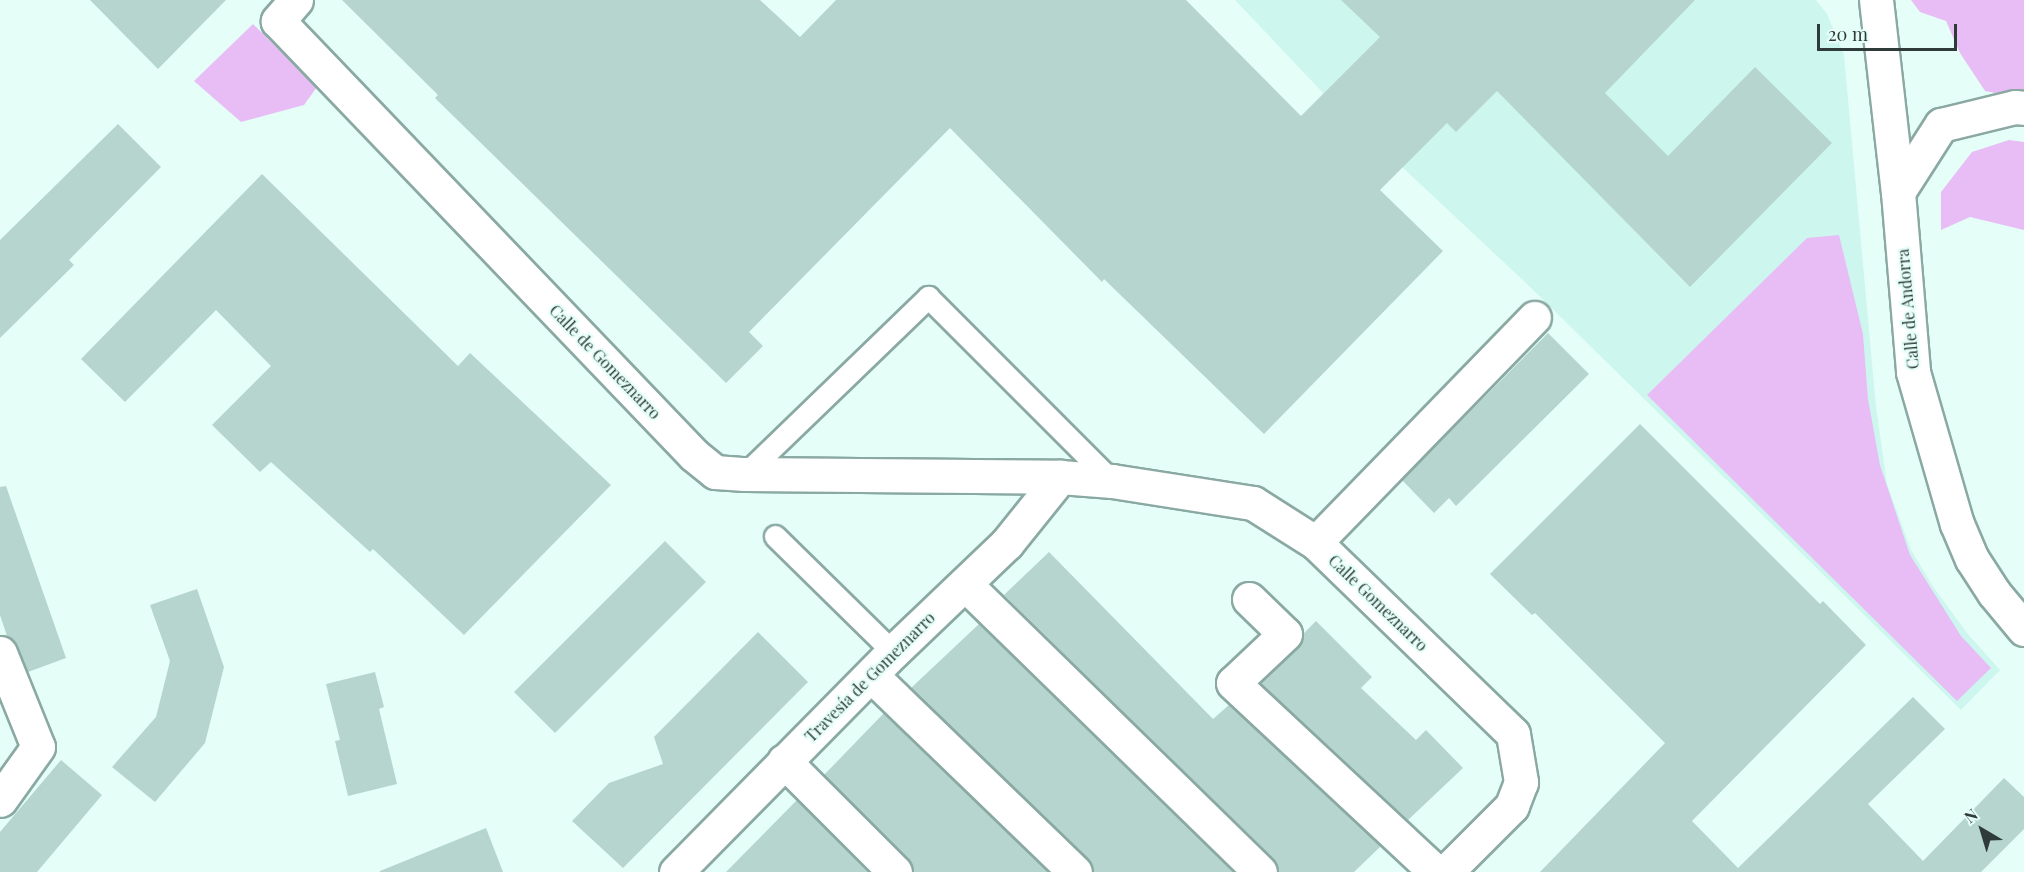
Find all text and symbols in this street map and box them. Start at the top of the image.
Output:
scale bar [1820,12,1960,50]
text: 20 m [1828,22,1868,46]
street label: Calle de Andorra [1893,248,1923,370]
street label: Calle de Gomeznarro [545,301,665,423]
street label: Calle Gomeznarro [1325,551,1431,655]
street label: Travesía de Gomeznarro [801,608,939,746]
north arrow [1952,800,2012,860]
text: N [1960,804,1982,827]

